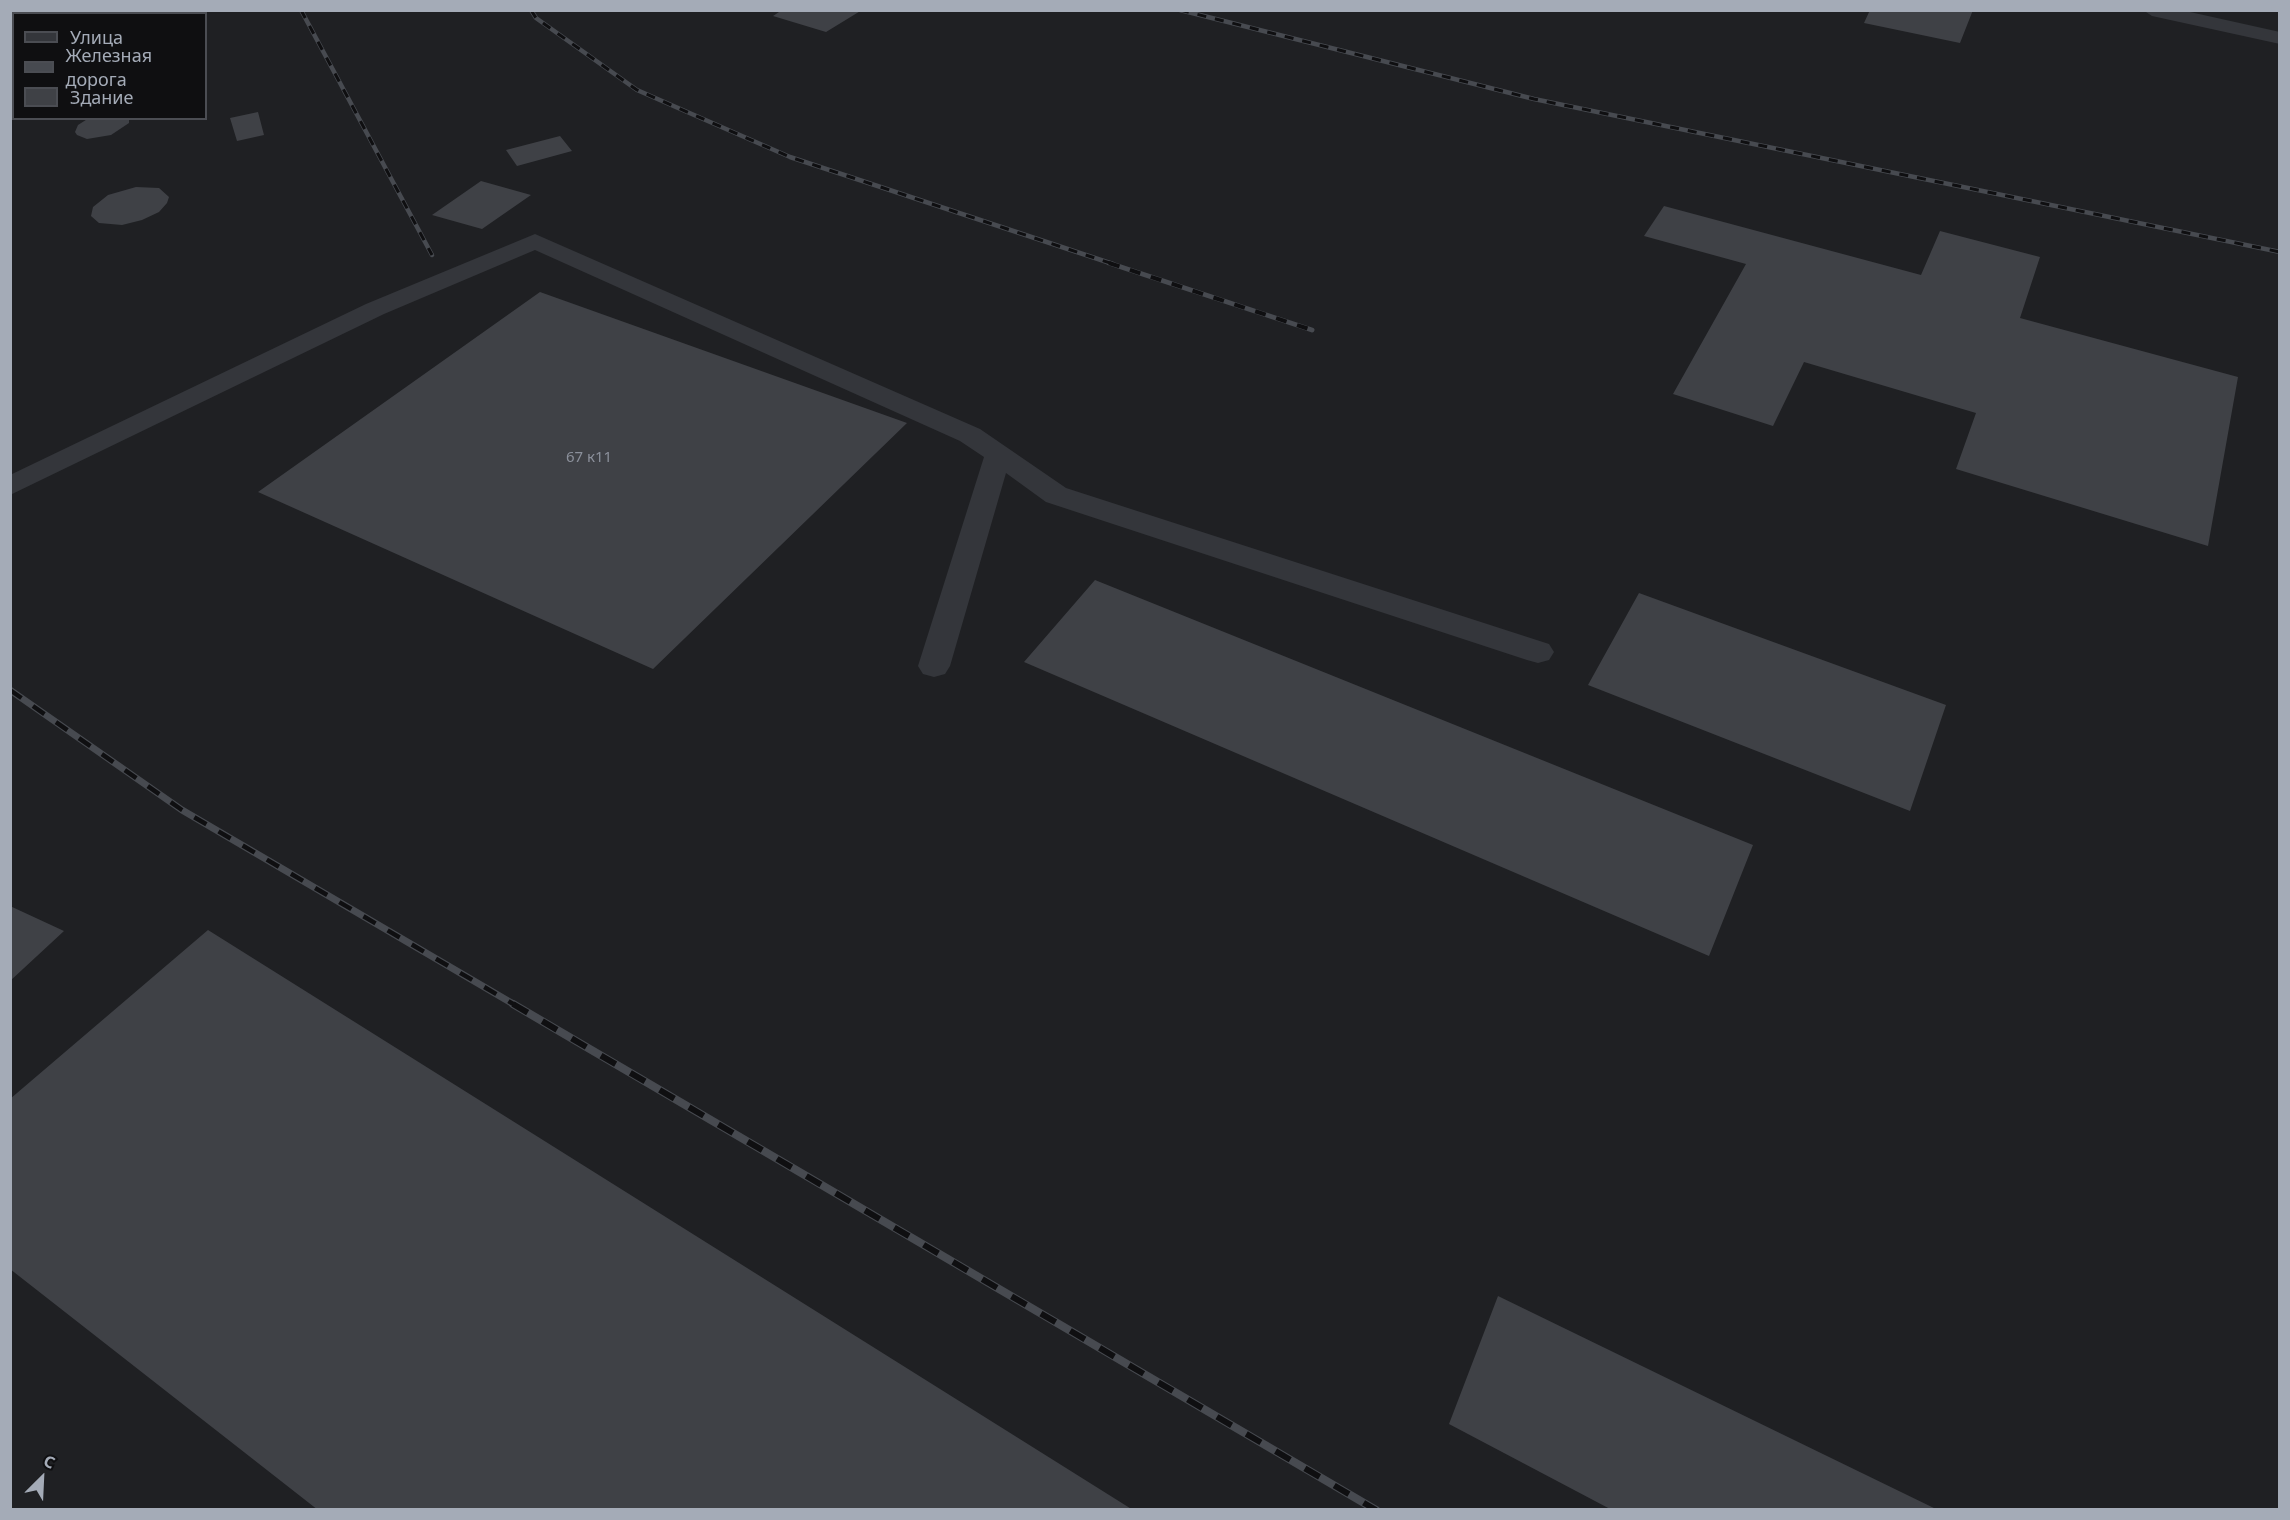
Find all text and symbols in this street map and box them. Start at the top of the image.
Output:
legend [12,12,207,120]
text: Улица [70,25,123,49]
text: Железная дорога [66,43,152,91]
text: Здание [70,85,133,109]
house number: 67 к11 [566,449,612,467]
north arrow [12,1448,72,1508]
text: С [40,1449,59,1474]

